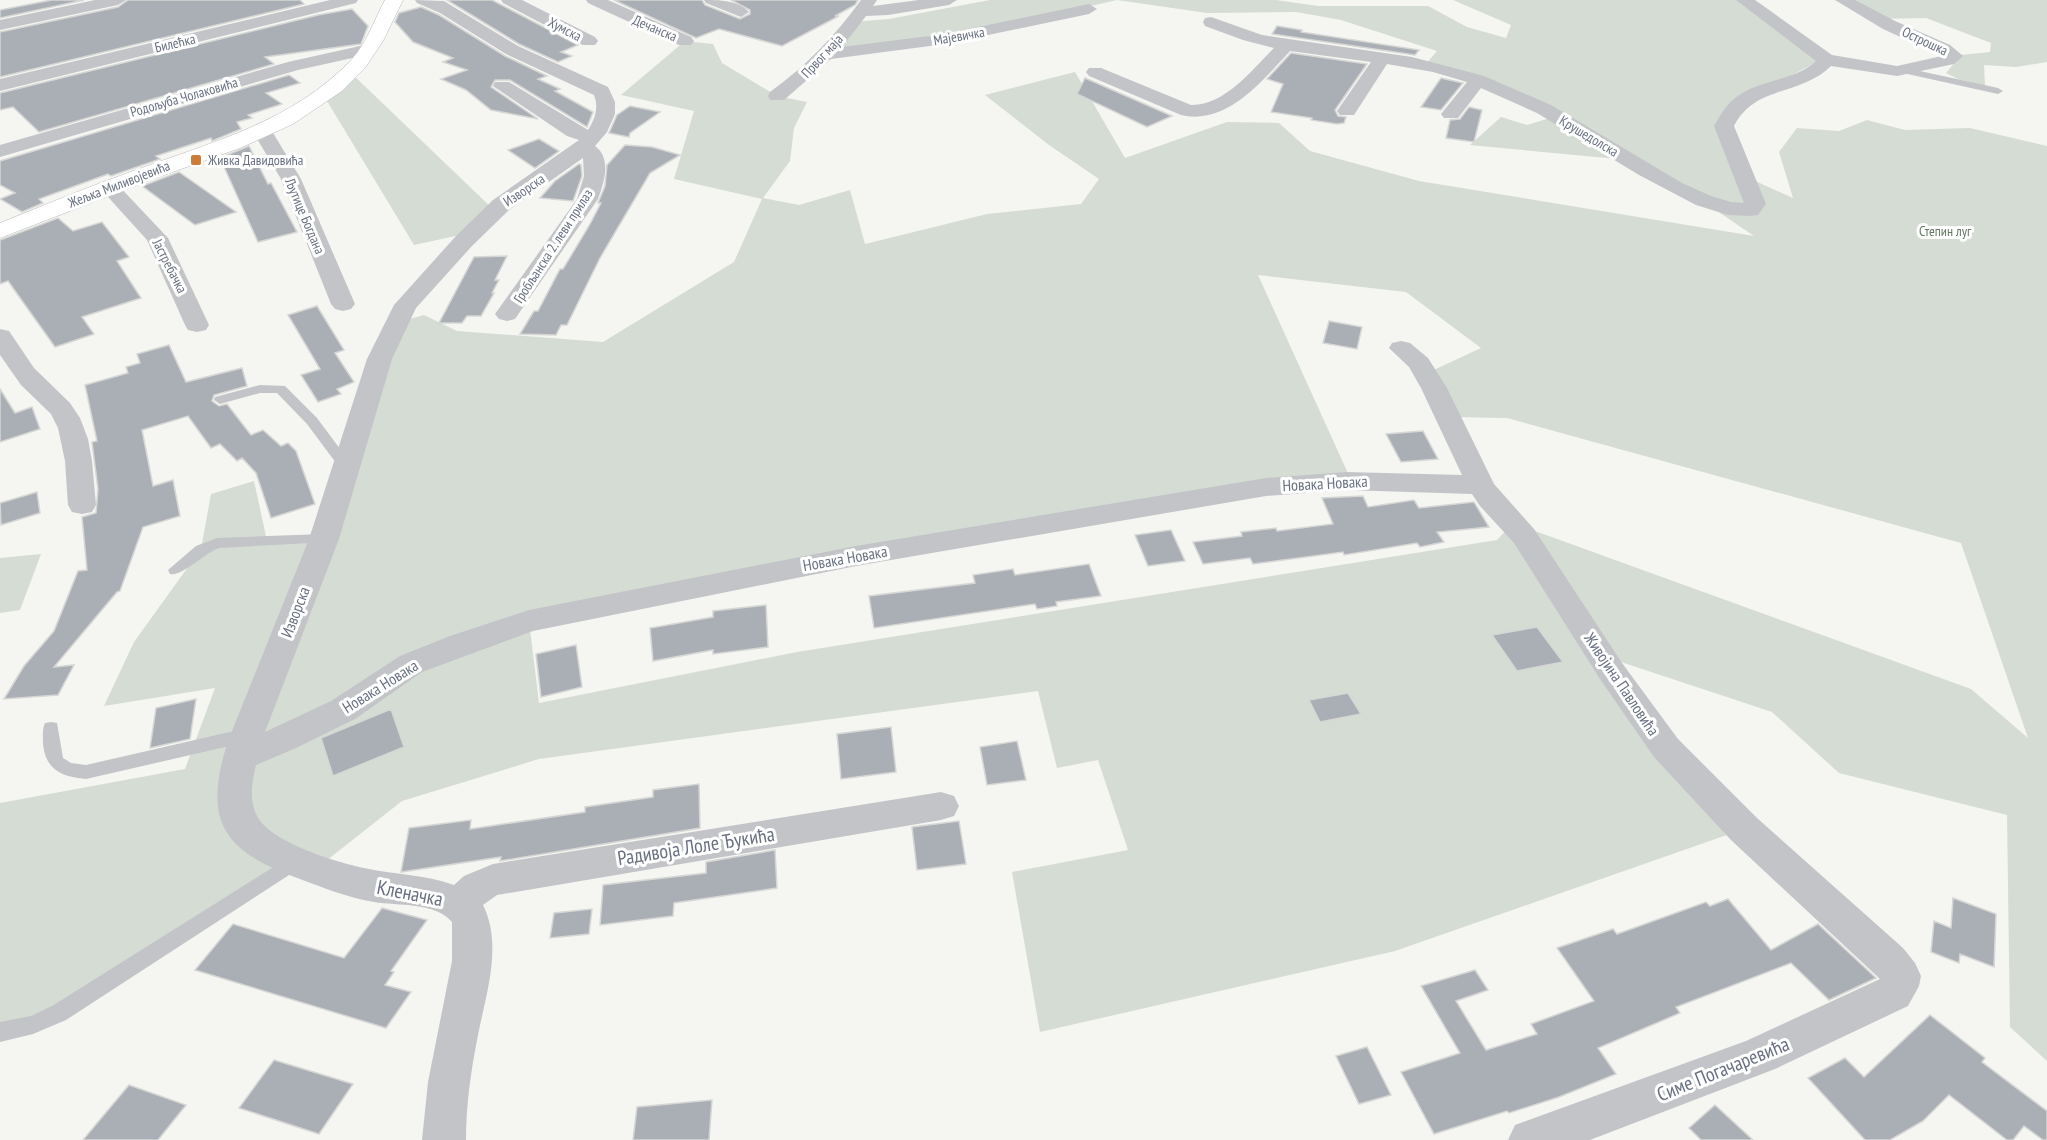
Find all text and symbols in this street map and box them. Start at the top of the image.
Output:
street label: Дечанска [630,11,680,45]
street label: Хумска [545,13,585,45]
street label: Мајевичка [932,23,986,49]
street label: Острошка [1899,23,1951,59]
street label: Билећка [153,30,197,56]
street label: Првог маја [797,30,847,82]
street label: Родољуба Чолаковића [128,73,240,121]
street label: Крушедолска [1556,111,1622,161]
place label: Живка Давидовића [207,151,303,169]
marker: Живка Давидовића [189,153,203,167]
street label: Жељка Миливојевића [65,156,172,212]
street label: Изворска [500,170,548,210]
street label: Љутице Богдана [281,174,329,257]
street label: Гробљанска 2. леви прилаз [509,186,597,306]
park label: Степин луг [1919,222,1972,240]
street label: Јастребачка [148,235,191,296]
street label: Новака Новака [1282,471,1368,495]
street label: Новака Новака [801,541,889,575]
street label: Изворска [276,584,314,640]
street label: Живојина Павловића [1580,628,1664,739]
street label: Новака Новака [339,655,421,717]
street label: Радивоја Лоле Ђукића [616,821,776,871]
street label: Кленачка [375,874,445,912]
street label: Симе Погачаревића [1653,1031,1793,1107]

